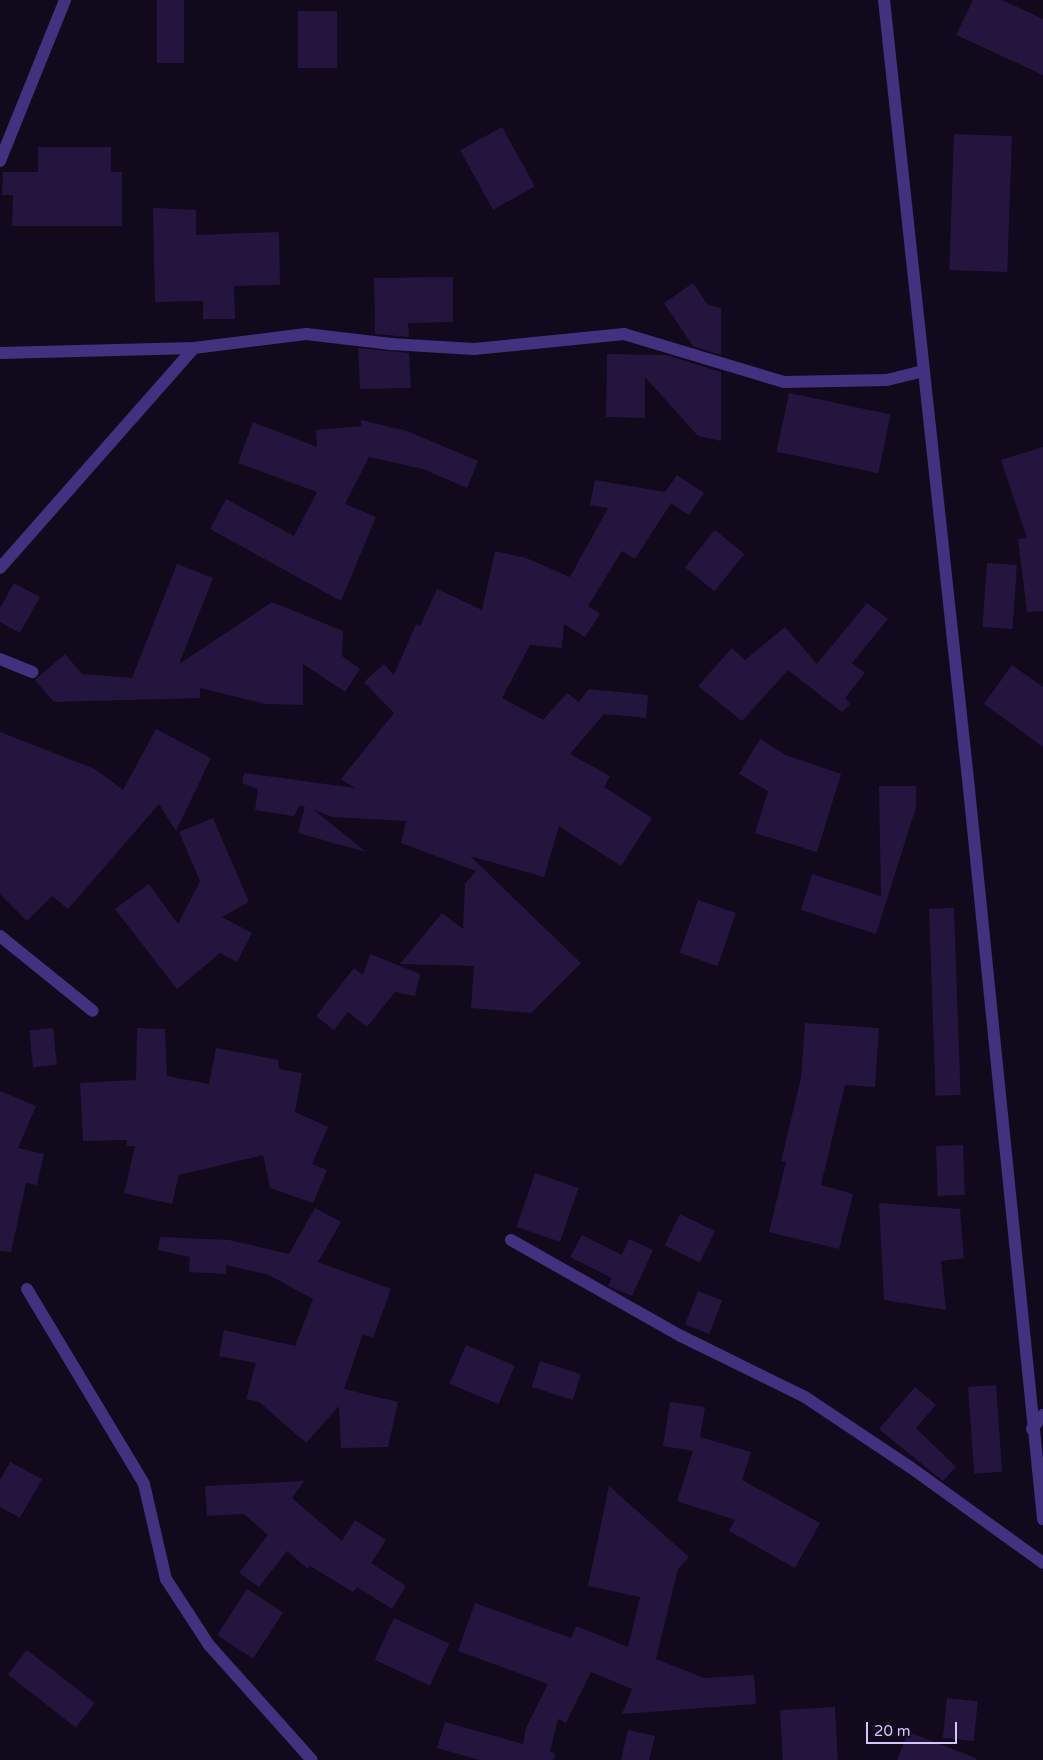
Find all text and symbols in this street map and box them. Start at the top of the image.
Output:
scale bar [868,1712,959,1744]
text: 20 m [874,1722,911,1740]

